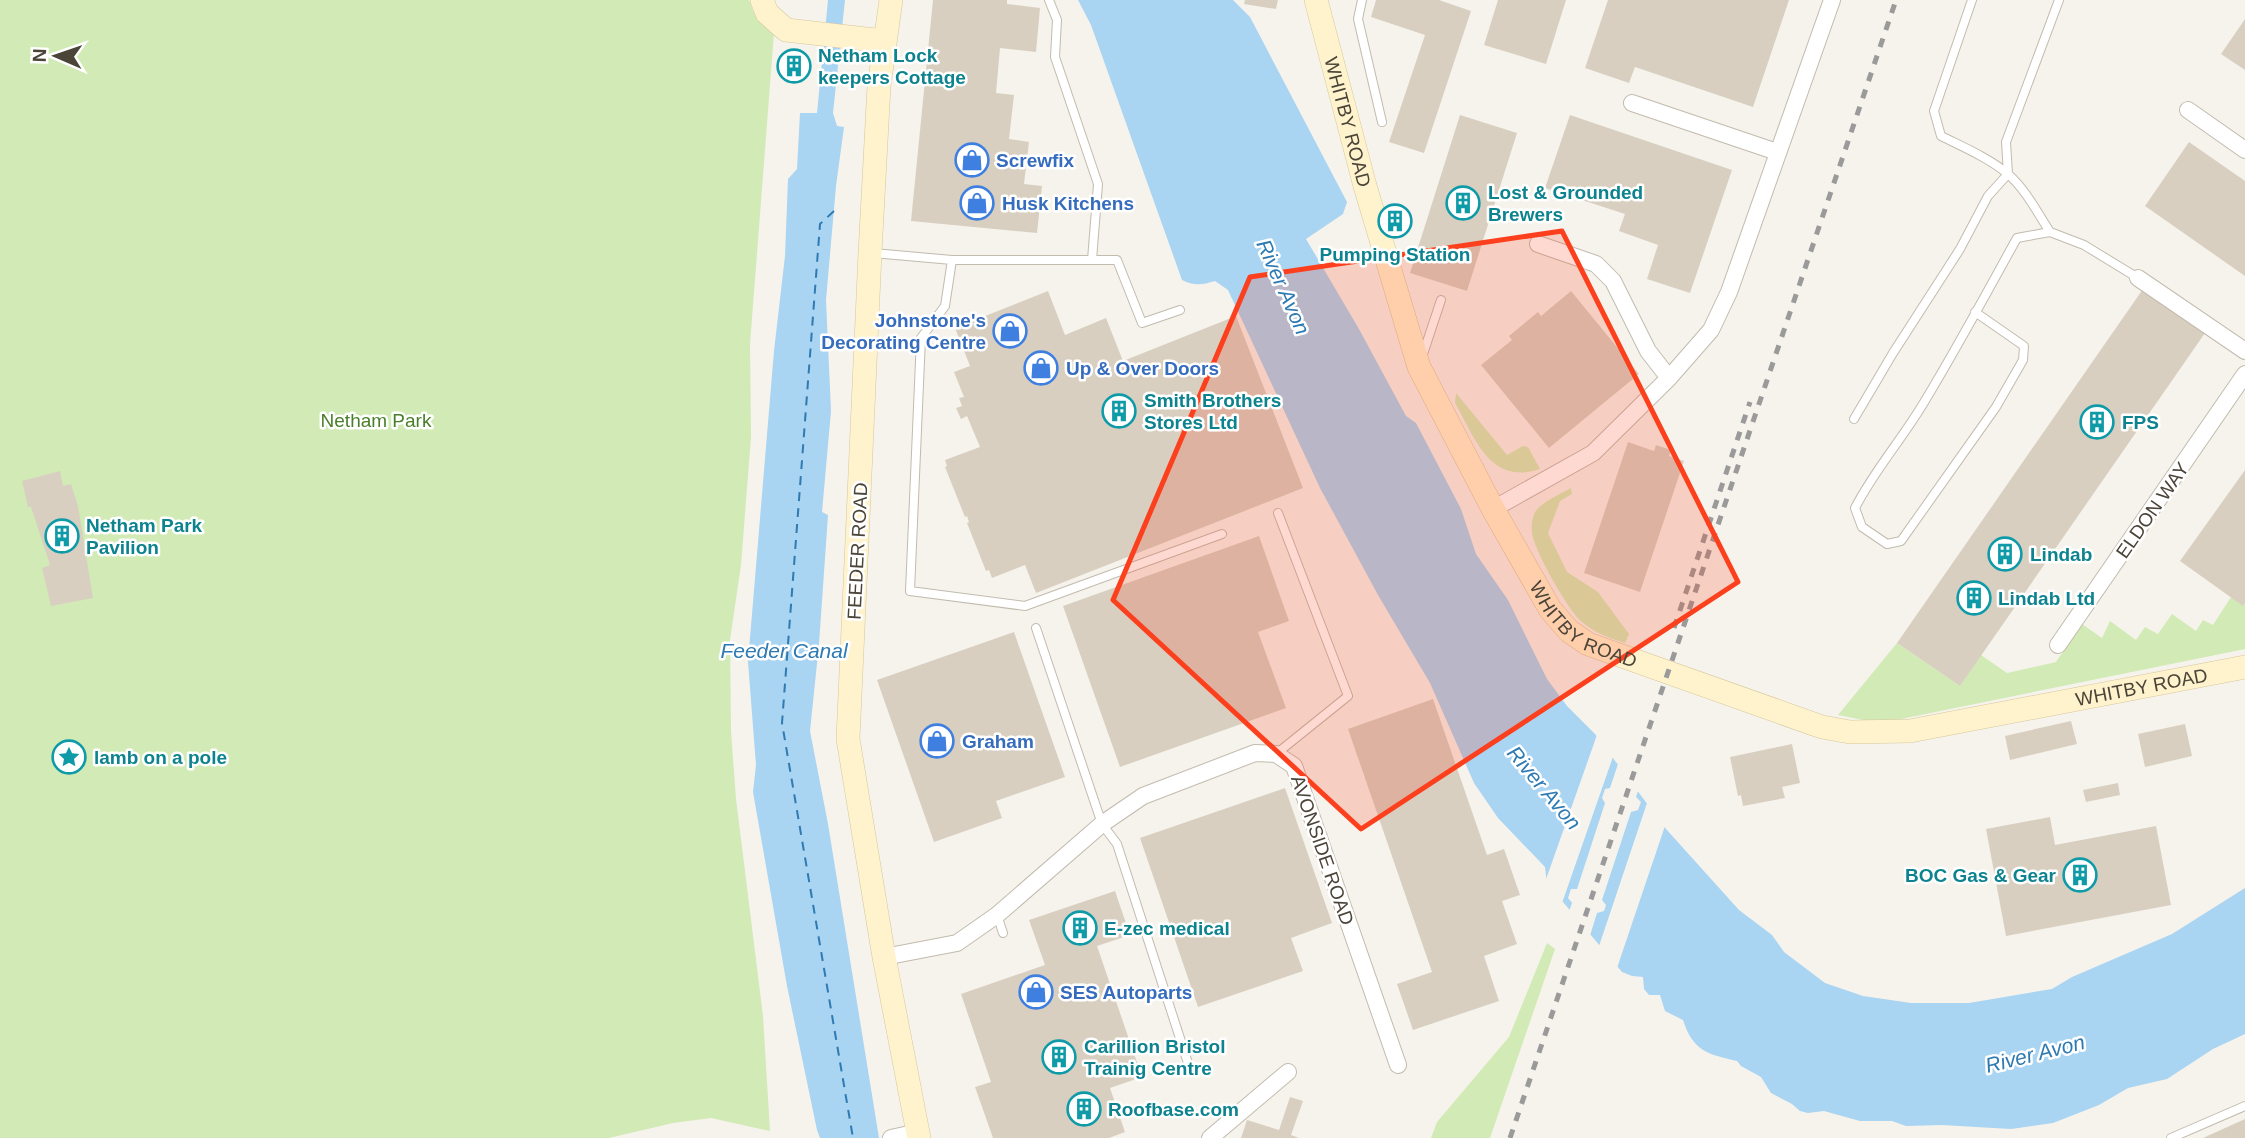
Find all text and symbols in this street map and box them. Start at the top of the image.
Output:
north arrow [21,21,91,91]
place label: Netham Lock keepers Cottage [818,45,966,88]
building icon: Netham Lock keepers Cottage [775,47,813,85]
text: N [29,48,50,63]
street label: WHITBY ROAD [1320,55,1375,189]
shop icon: Screwfix [953,141,991,179]
place label: Screwfix [996,150,1075,171]
place label: Lost & Grounded Brewers [1488,182,1643,225]
shop icon: Husk Kitchens [958,184,996,222]
building icon: Lost & Grounded Brewers [1444,184,1482,222]
place label: Husk Kitchens [1002,193,1134,214]
building icon: Pumping Station [1376,202,1414,240]
water label: River Avon [1252,236,1315,338]
place label: Pumping Station [1320,244,1470,265]
place label: Johnstone's Decorating Centre [821,310,986,353]
shop icon: Johnstone's Decorating Centre [991,312,1029,350]
shop icon: Up & Over Doors [1022,349,1060,387]
place label: Up & Over Doors [1066,358,1219,379]
place label: Smith Brothers Stores Ltd [1144,390,1281,433]
building icon: Smith Brothers Stores Ltd [1100,392,1138,430]
building icon: FPS [2078,403,2116,441]
park label: Netham Park [321,410,432,431]
place label: FPS [2122,412,2159,433]
street label: ELDON WAY [2112,458,2193,562]
street label: FEEDER ROAD [843,482,872,620]
place label: Netham Park Pavilion [86,515,203,558]
building icon: Netham Park Pavilion [43,517,81,555]
building icon: Lindab [1986,535,2024,573]
place label: Lindab [2030,544,2092,565]
street label: WHITBY ROAD [1525,578,1640,672]
building icon: Lindab Ltd [1955,579,1993,617]
place label: Lindab Ltd [1998,588,2095,609]
water label: Feeder Canal [720,639,849,662]
street label: WHITBY ROAD [2074,664,2209,710]
shop icon: Graham [918,722,956,760]
place label: Graham [962,731,1034,752]
place icon: lamb on a pole [50,738,88,776]
water label: River Avon [1503,741,1586,834]
place label: lamb on a pole [94,747,227,768]
street label: AVONSIDE ROAD [1287,773,1358,928]
building icon: BOC Gas & Gear [2061,856,2099,894]
place label: BOC Gas & Gear [1905,865,2057,886]
building icon: E-zec medical [1061,909,1099,947]
place label: E-zec medical [1104,918,1230,939]
shop icon: SES Autoparts [1017,973,1055,1011]
place label: SES Autoparts [1060,982,1192,1003]
water label: River Avon [1983,1030,2087,1077]
place label: Carillion Bristol Trainig Centre [1084,1036,1225,1079]
building icon: Carillion Bristol Trainig Centre [1040,1038,1078,1076]
building icon: Roofbase.com [1065,1090,1103,1128]
place label: Roofbase.com [1108,1099,1239,1120]

